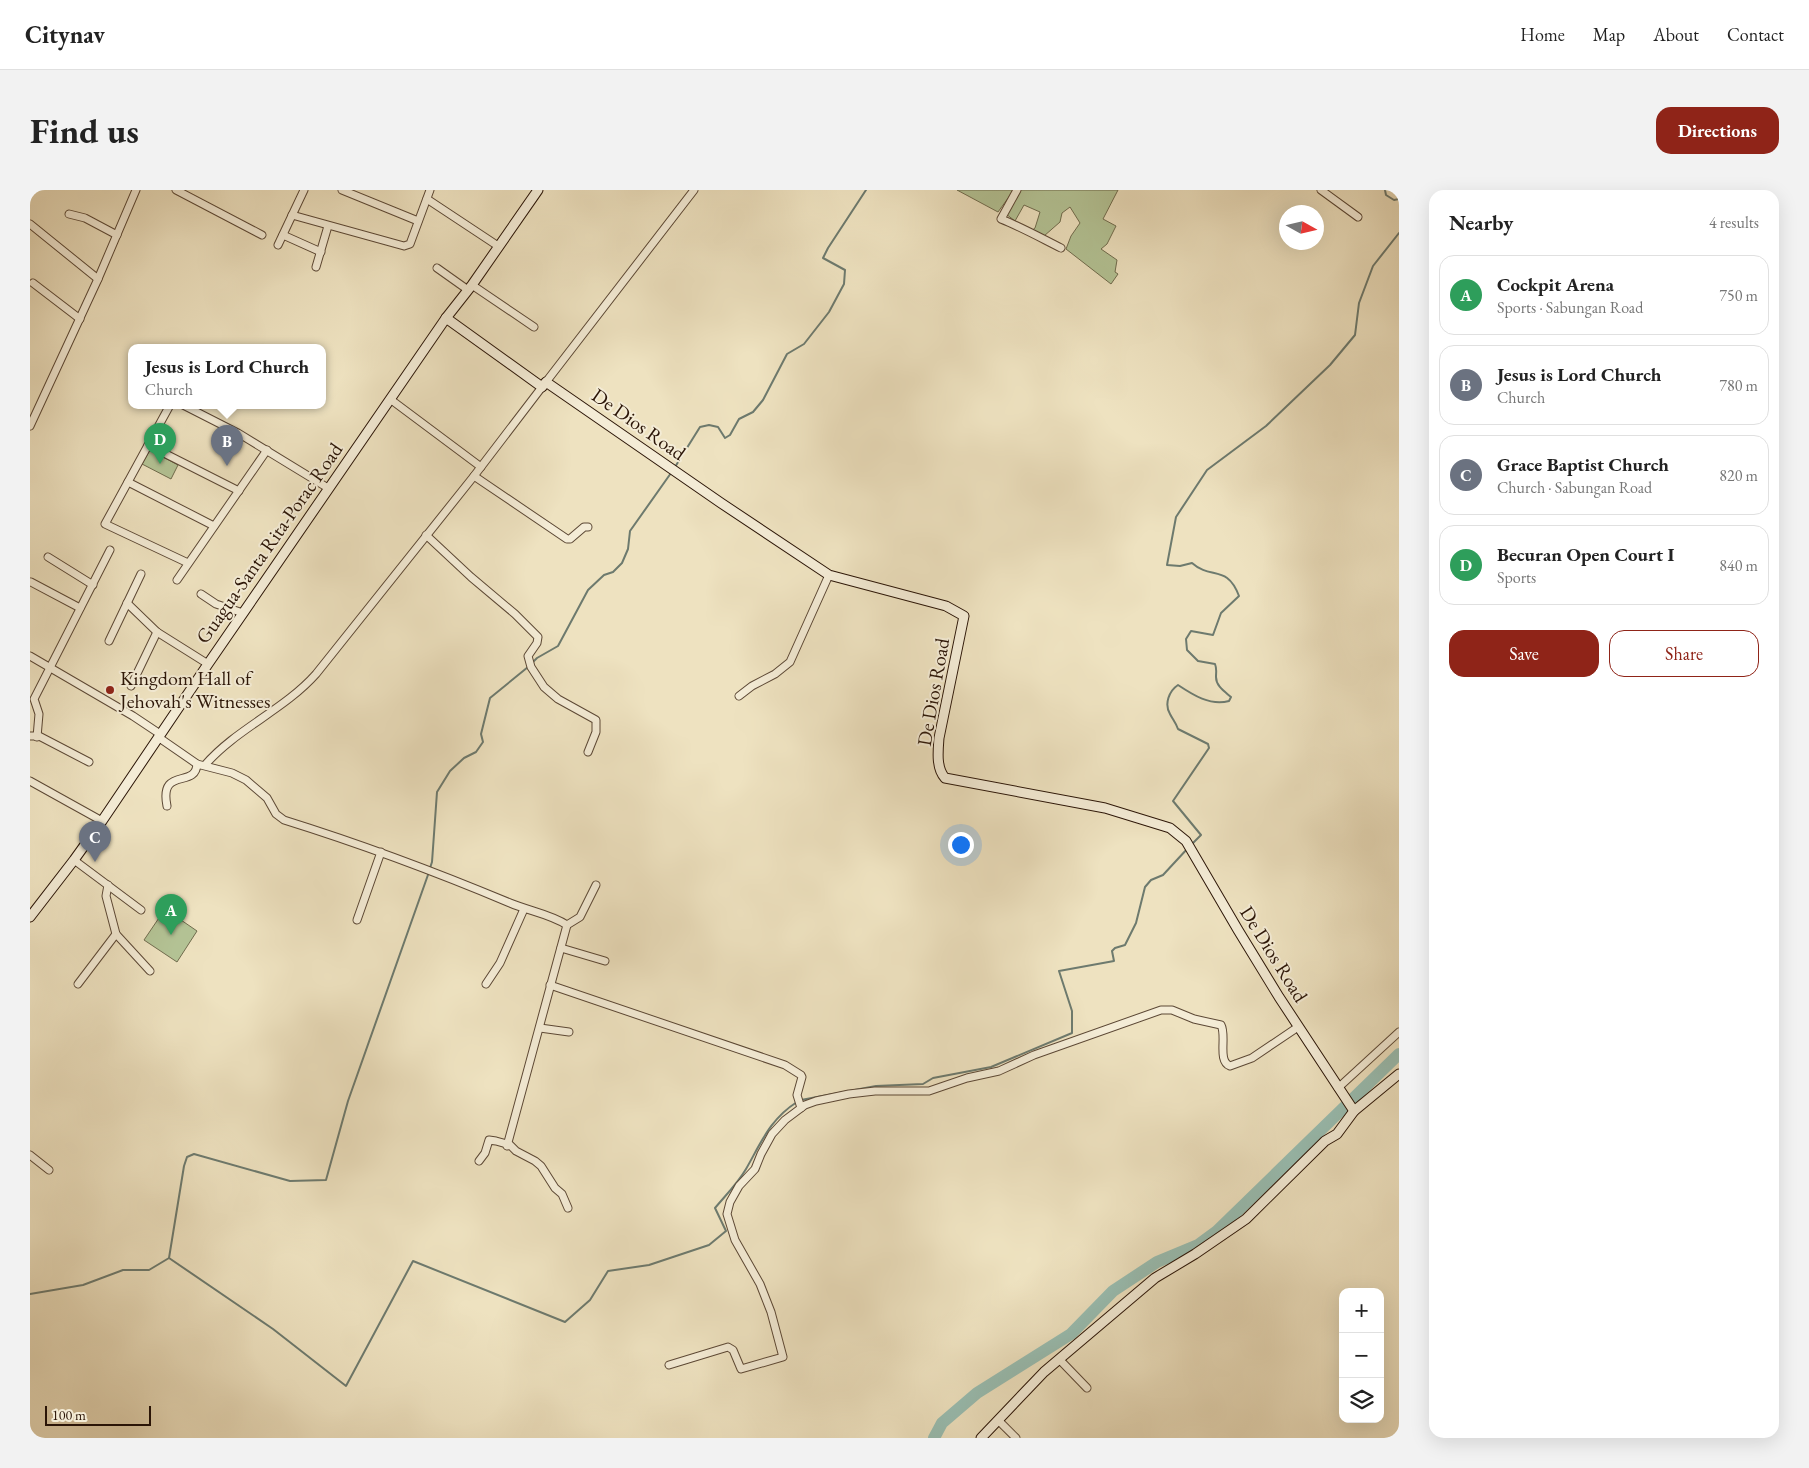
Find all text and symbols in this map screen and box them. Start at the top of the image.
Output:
text: Citynav [25,19,105,50]
text: Home [1520,23,1565,46]
text: Map [1593,23,1625,46]
text: About [1653,23,1699,46]
text: Contact [1727,23,1784,46]
button: Directions [1656,107,1779,154]
text: Find us [30,108,139,153]
north arrow [1279,205,1324,250]
text: Nearby [1449,209,1513,236]
text: 4 results [1709,212,1759,233]
text: Cockpit Arena [1497,272,1614,297]
text: A [1460,285,1472,306]
text: 750 m [1719,285,1758,306]
text: Sports · Sabungan Road [1497,297,1643,318]
popup [128,344,326,409]
text: Jesus is Lord Church [145,354,309,379]
text: Jesus is Lord Church [1497,362,1661,387]
text: B [1461,375,1471,396]
text: 780 m [1719,375,1758,396]
text: Church [145,379,193,400]
street label: De Dios Road [587,382,692,466]
text: Church [1497,387,1545,408]
pin: D [144,423,176,464]
pin: B [211,425,243,466]
street label: Guagua-Santa Rita-Porac Road [190,437,349,649]
text: Grace Baptist Church [1497,452,1669,477]
text: C [1460,465,1472,486]
text: 820 m [1719,465,1758,486]
text: Church · Sabungan Road [1497,477,1652,498]
text: Becuran Open Court I [1497,542,1675,567]
text: D [1460,555,1472,576]
text: 840 m [1719,555,1758,576]
text: Sports [1497,567,1536,588]
button: Save [1449,630,1599,677]
button: Share [1609,630,1759,677]
street label: De Dios Road [911,635,955,748]
place label: Kingdom Hall of Jehovah's Witnesses [118,665,270,714]
marker: Kingdom Hall of Jehovah's Witnesses [104,684,116,696]
pin: C [79,821,111,862]
your location [948,832,974,858]
pin: A [155,894,187,935]
street label: De Dios Road [1234,901,1314,1008]
map controls [1339,1288,1384,1423]
button: + [1339,1288,1384,1333]
button: − [1339,1333,1384,1378]
button: layers [1339,1378,1384,1423]
scale bar [45,1403,151,1426]
text: 100 m [52,1406,86,1424]

